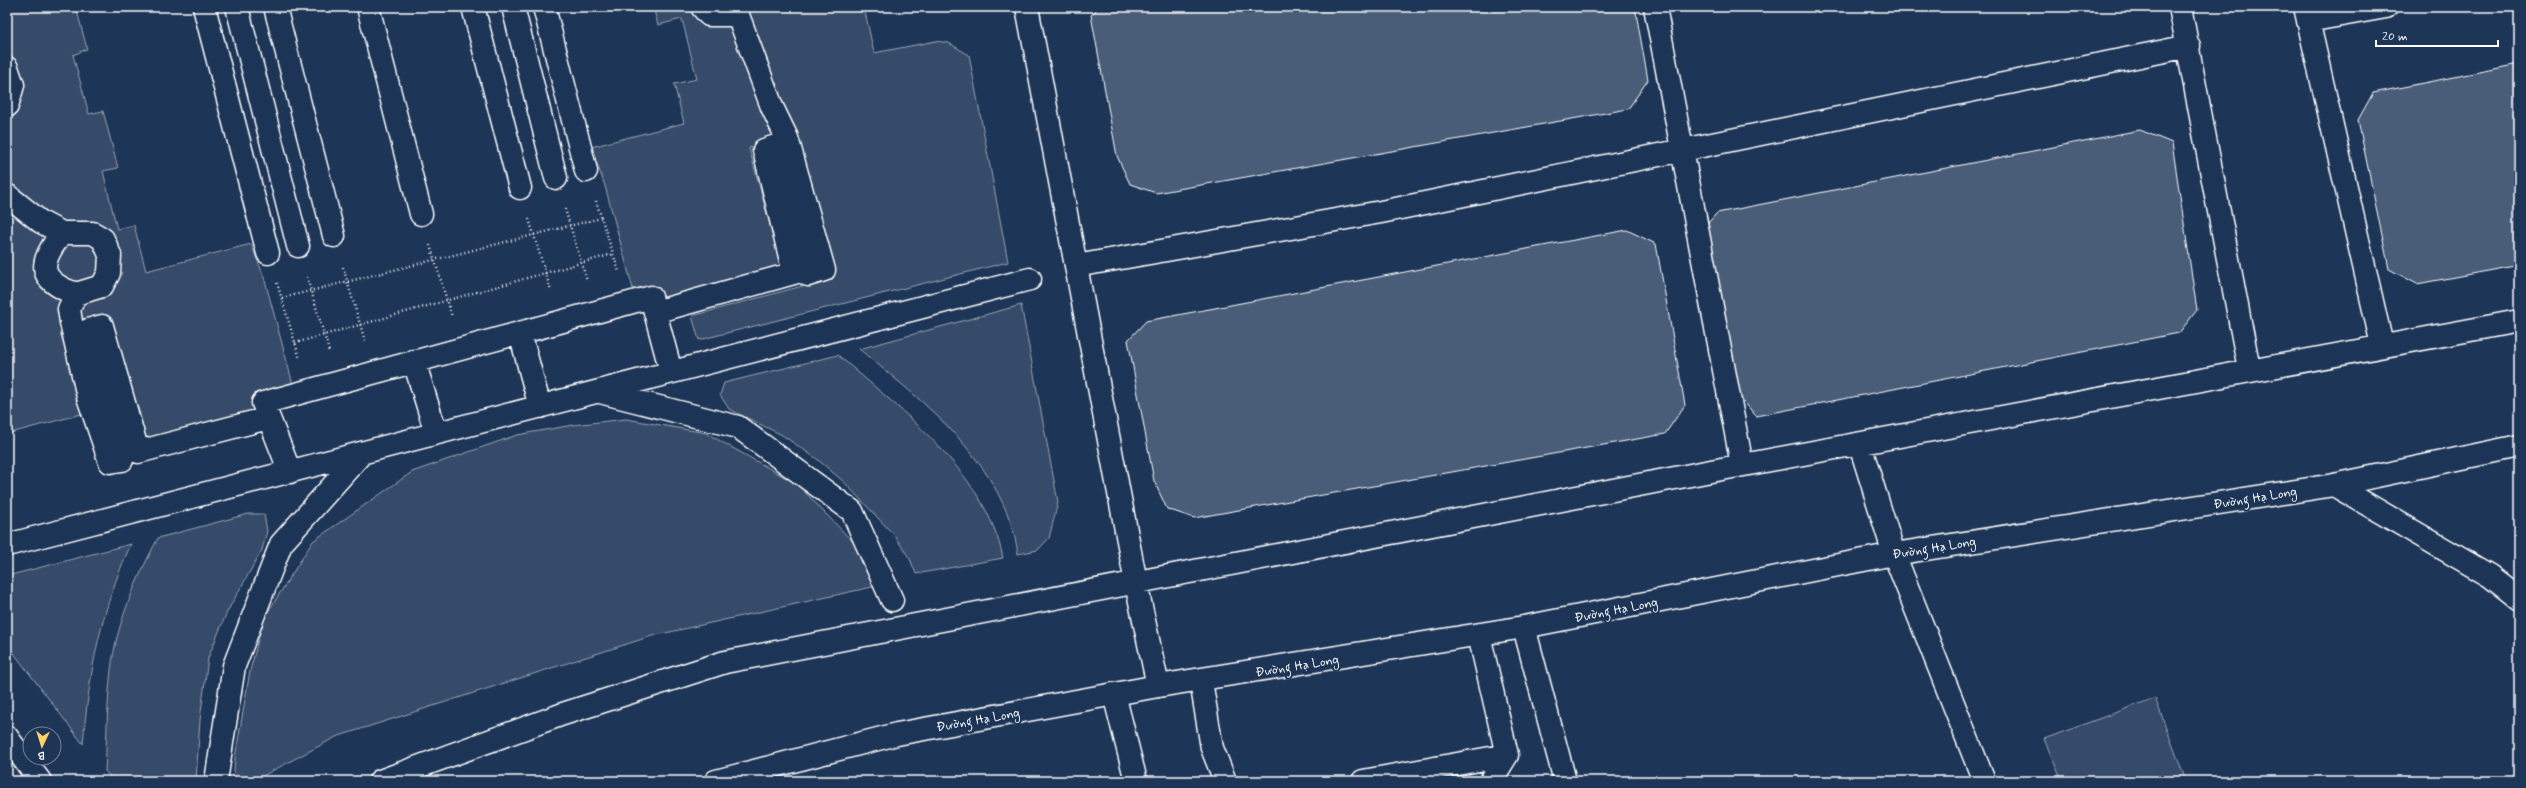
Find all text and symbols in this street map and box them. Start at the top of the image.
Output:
scale bar [2376,22,2498,48]
text: 20 m [2382,29,2408,45]
street label: Đường Hạ Long [2212,483,2299,515]
street label: Đường Hạ Long [1891,533,1978,565]
street label: Đường Hạ Long [1573,594,1660,629]
street label: Đường Hạ Long [1254,651,1341,683]
street label: Đường Hạ Long [935,705,1022,738]
north arrow [22,726,62,766]
text: B [37,748,45,762]

